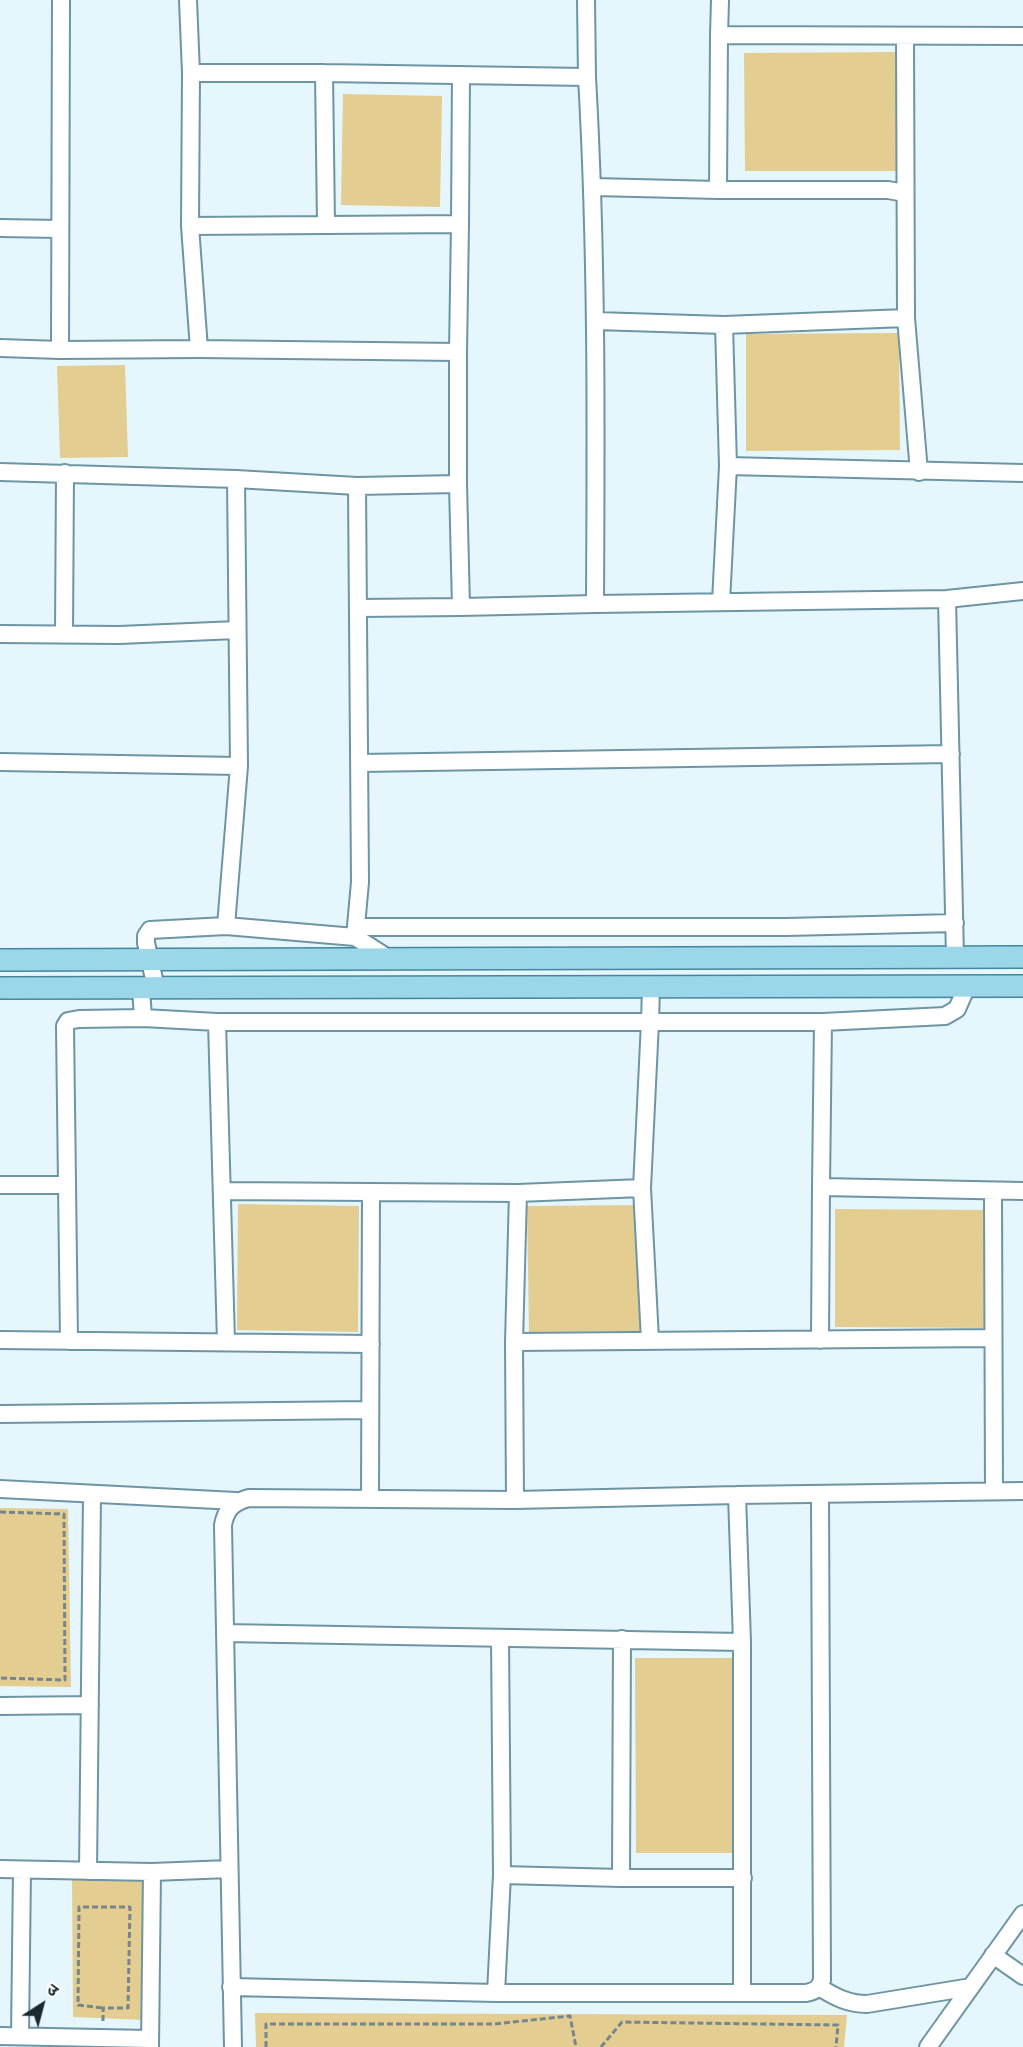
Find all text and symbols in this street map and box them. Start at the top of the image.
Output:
north arrow [12,1975,72,2035]
text: उ [43,1980,62,2000]

